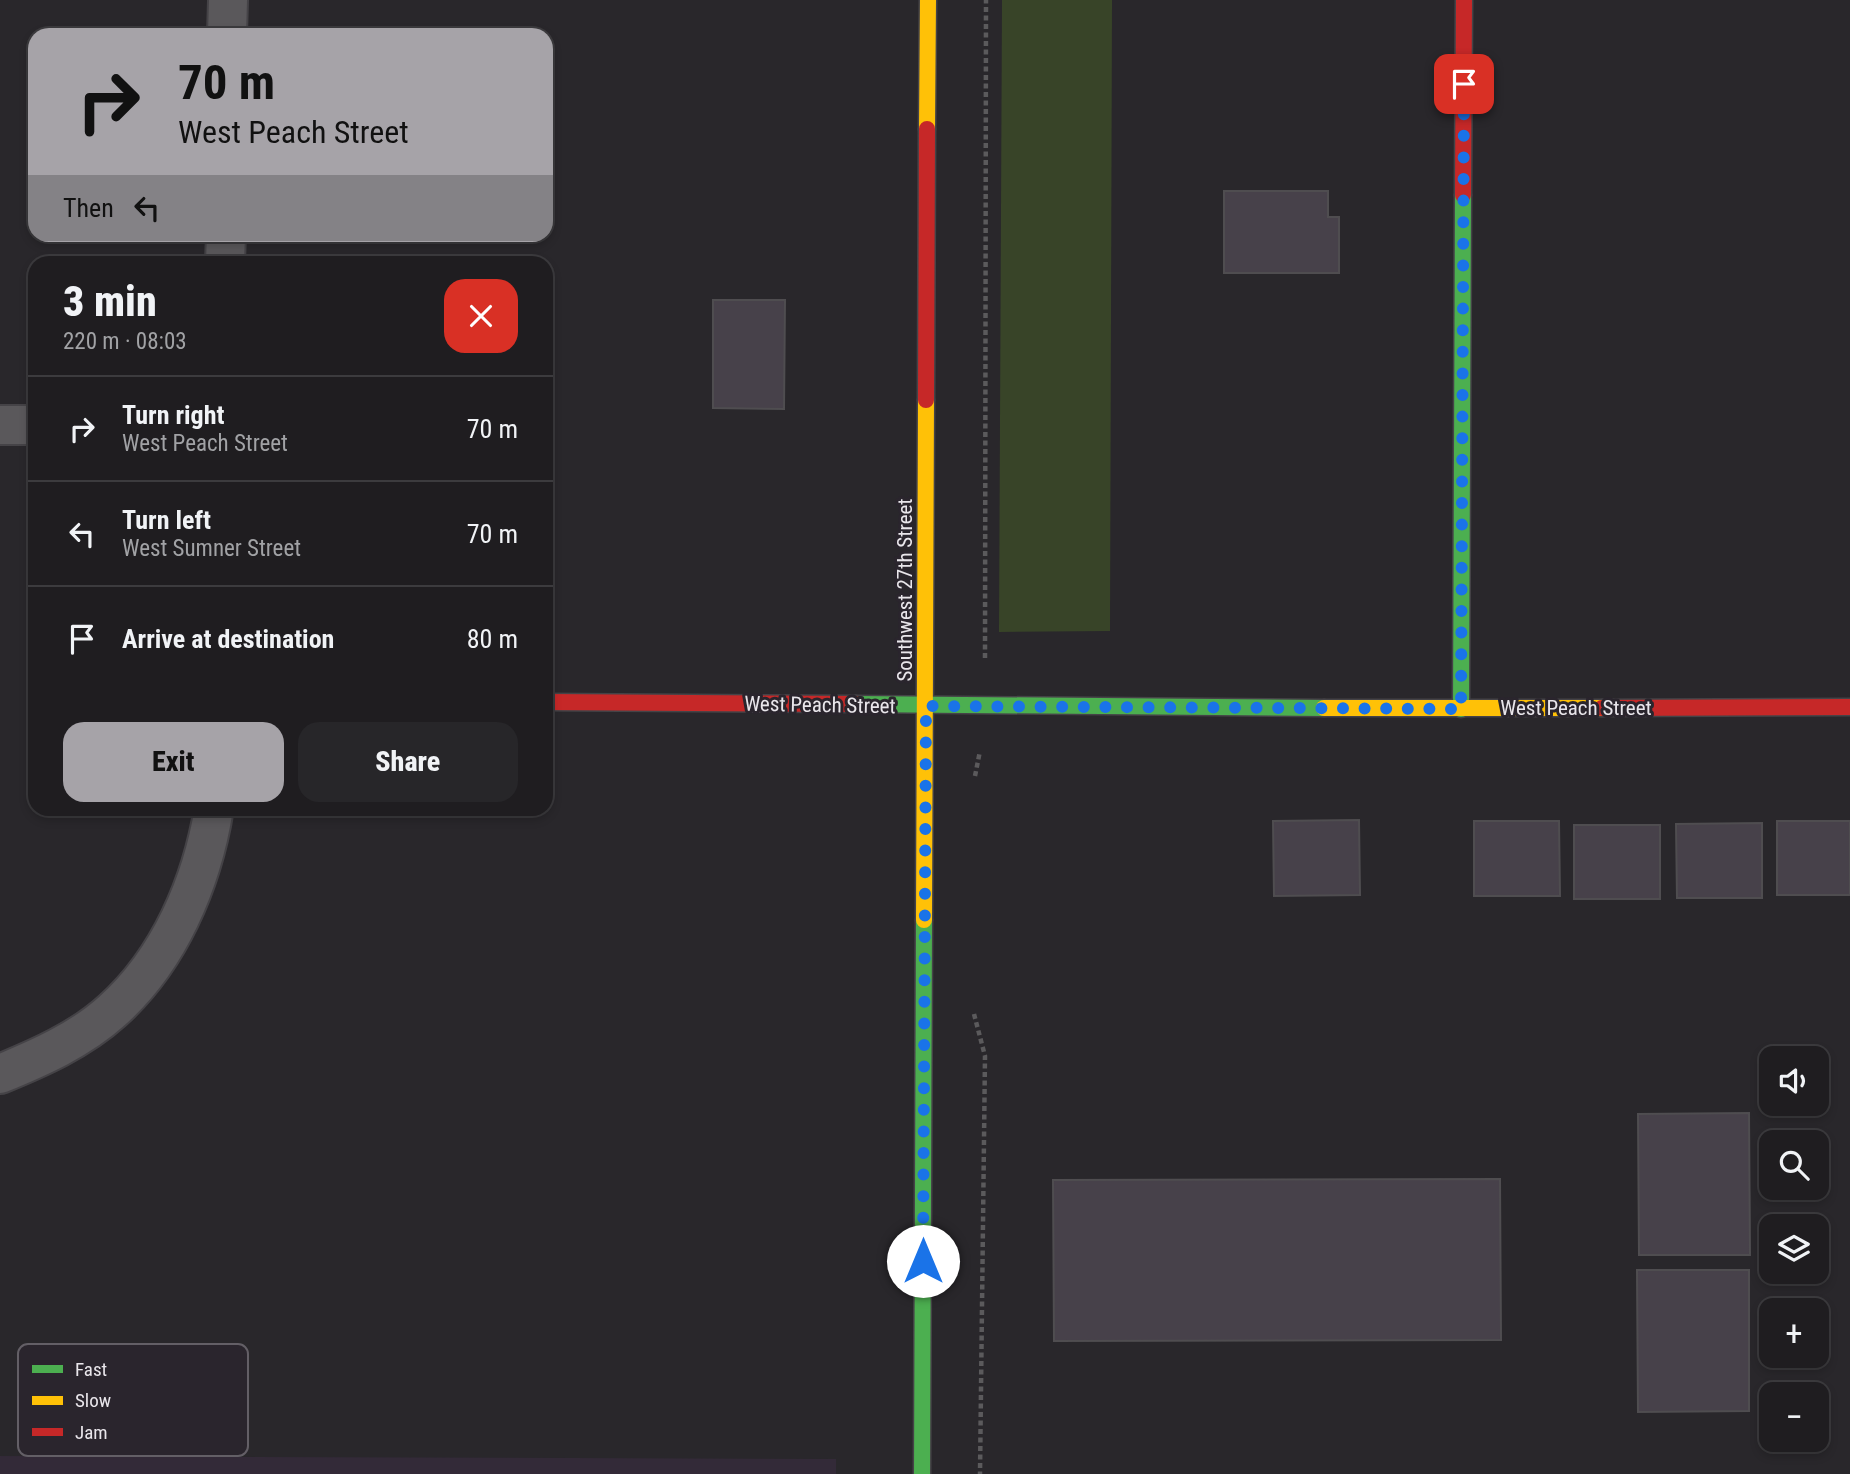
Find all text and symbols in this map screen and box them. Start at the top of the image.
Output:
text: 70 m [178,54,275,111]
pin [1434,54,1494,114]
icon: right [63,56,154,147]
icon: arrive [1445,65,1483,103]
text: West Peach Street [178,113,409,151]
icon: left [128,189,166,227]
text: Then [63,193,114,223]
text: 3 min [63,277,157,326]
button: close [444,279,518,353]
text: 220 m · 08:03 [63,328,187,355]
text: Turn right [122,400,224,430]
icon: right [63,410,101,448]
text: 70 m [467,414,518,444]
text: West Peach Street [122,430,288,457]
street label: Southwest 27th Street [893,498,917,682]
text: Turn left [122,505,211,535]
icon: left [63,515,101,553]
text: 70 m [467,519,518,549]
text: West Sumner Street [122,535,301,562]
icon: arrive [63,620,101,658]
text: Arrive at destination [122,624,334,654]
text: 80 m [467,624,518,654]
street label: West Peach Street [744,692,896,718]
street label: West Peach Street [1500,696,1652,720]
button: Exit [63,722,284,802]
button: Share [298,722,518,802]
map controls [1759,1046,1829,1452]
button: sound [1759,1046,1829,1116]
button: search [1759,1130,1829,1200]
button: layers [1759,1214,1829,1284]
position arrow [886,1224,960,1298]
button: + [1759,1298,1829,1368]
legend [18,1344,248,1456]
text: Fast [75,1358,107,1381]
button: − [1759,1382,1829,1452]
text: Slow [75,1389,111,1412]
text: Jam [75,1421,108,1444]

